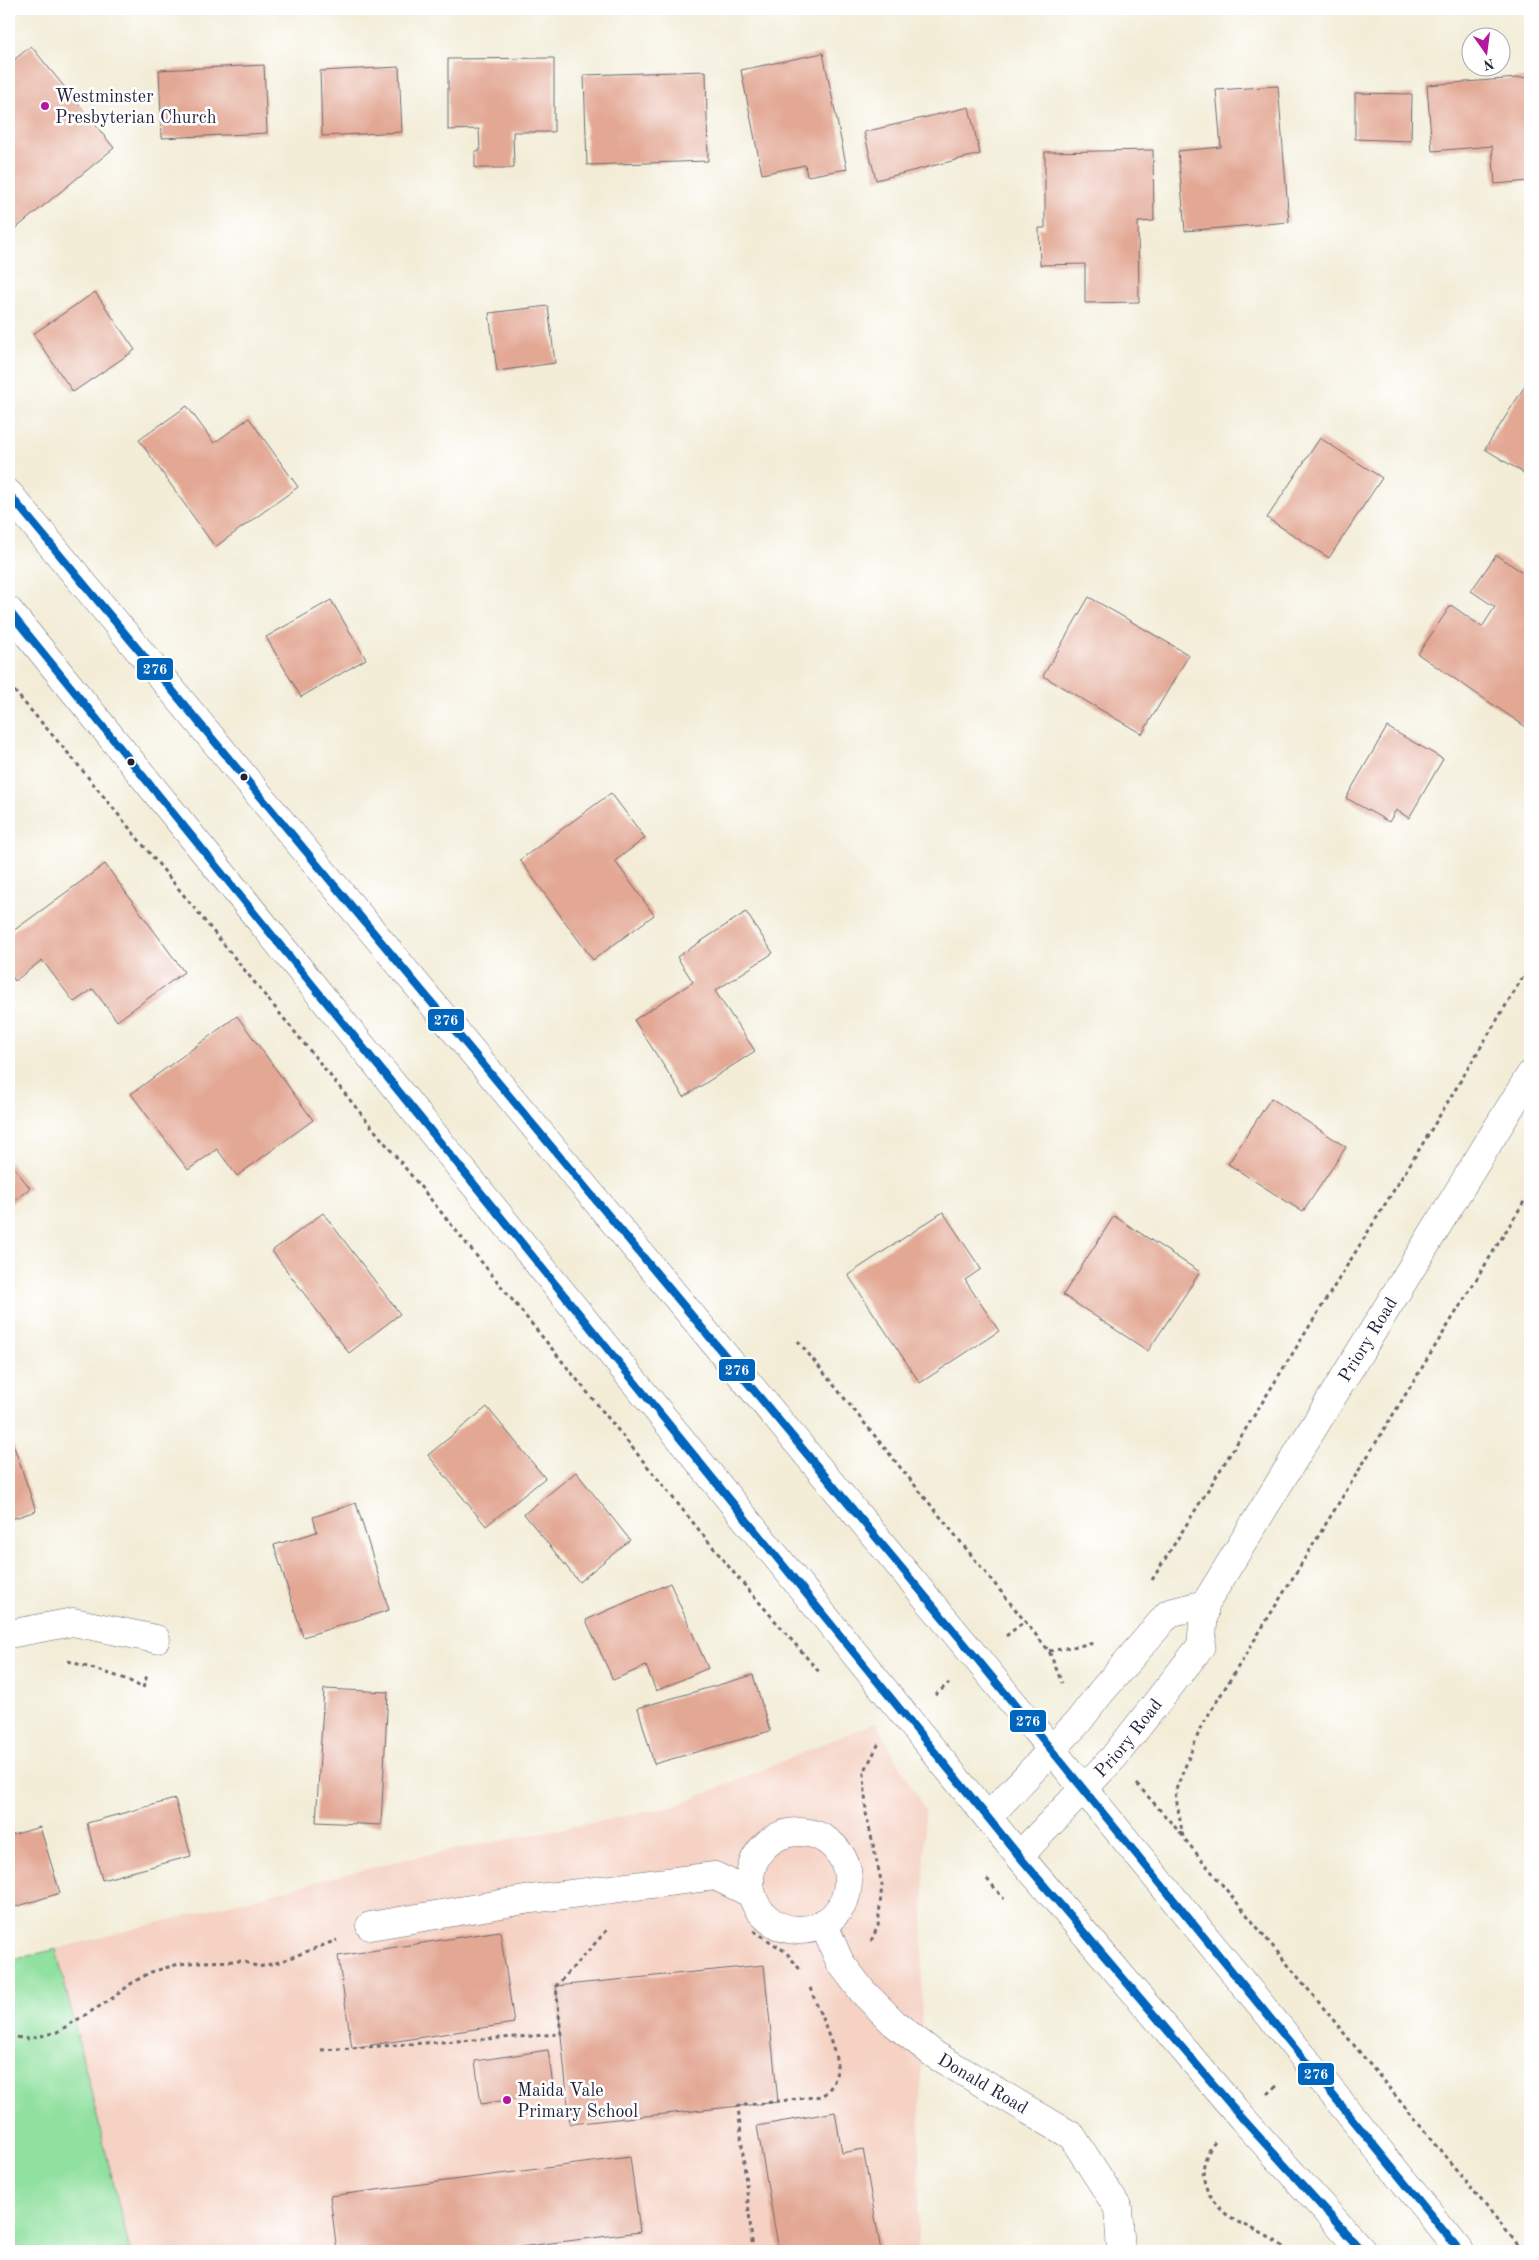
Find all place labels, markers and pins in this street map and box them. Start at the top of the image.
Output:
place label: Westminster Presbyterian Church [55,88,217,127]
marker: Westminster Presbyterian Church [39,100,51,112]
unlabelled marker [126,757,136,767]
unlabelled marker [239,772,249,782]
place label: Maida Vale Primary School [517,2082,638,2121]
marker: Maida Vale Primary School [501,2094,513,2106]

